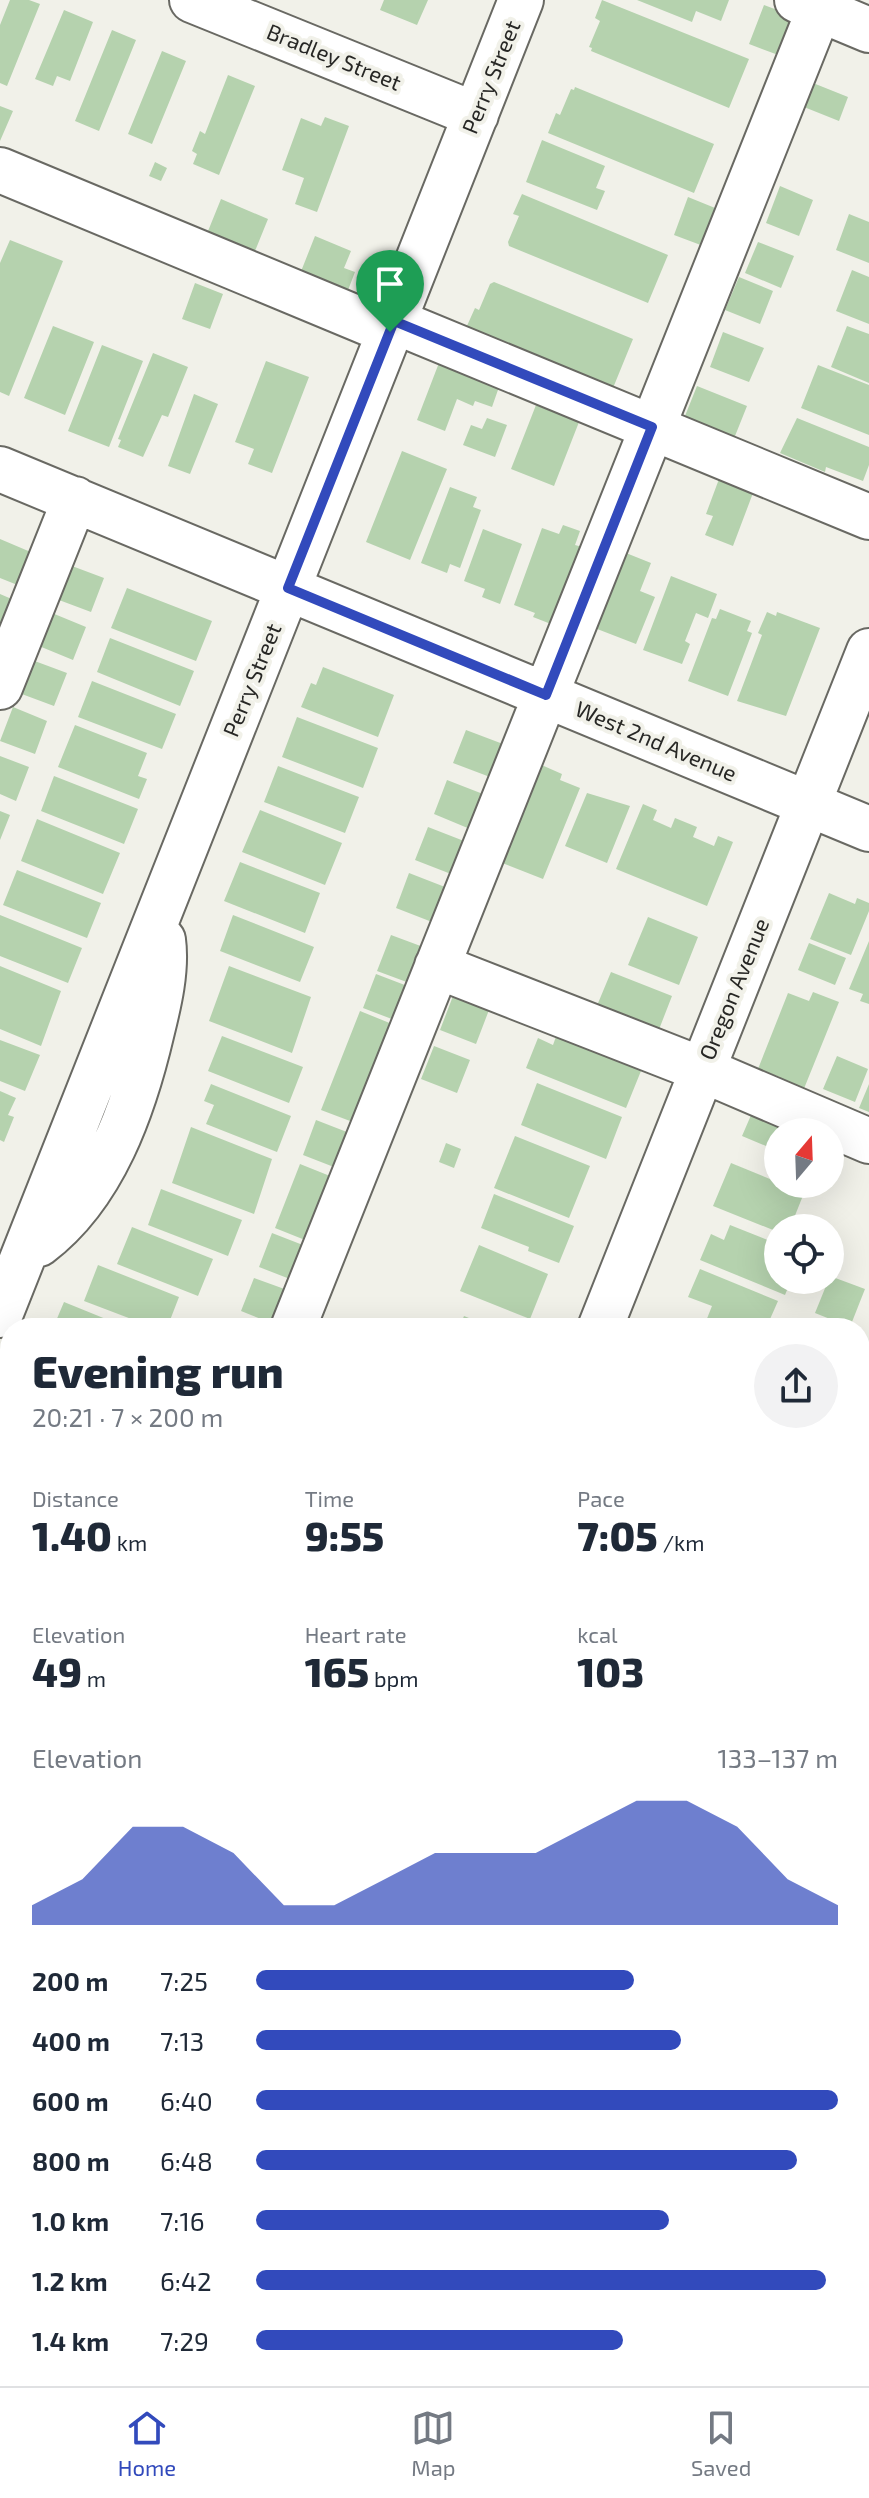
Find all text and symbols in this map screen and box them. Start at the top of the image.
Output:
street label: Perry Street [456,16,525,137]
street label: Bradley Street [263,17,405,95]
pin [356,250,424,332]
icon: arrive [368,262,412,306]
street label: Perry Street [217,619,286,740]
street label: West 2nd Avenue [572,694,741,786]
street label: Oregon Avenue [693,914,773,1063]
north arrow [764,1118,844,1198]
map controls [764,1118,844,1294]
button: locate [764,1214,844,1294]
text: Evening run [32,1344,284,1397]
button: share [754,1344,838,1428]
text: 20:21 · 7 × 200 m [32,1401,223,1432]
text: Distance [32,1485,119,1511]
text: Time [305,1485,354,1511]
text: Pace [577,1485,625,1511]
text: 1.40 [32,1511,112,1559]
text: 9:55 [305,1511,384,1559]
text: 7:05 [577,1511,658,1559]
text: km [112,1529,147,1555]
text: /km [658,1529,705,1555]
text: Elevation [32,1621,125,1647]
text: Heart rate [305,1621,406,1647]
text: kcal [577,1621,618,1647]
text: 49 [32,1647,82,1695]
text: 165 [305,1647,369,1695]
text: 103 [577,1647,644,1695]
text: m [82,1665,106,1691]
text: bpm [369,1665,419,1691]
text: Elevation [32,1742,142,1773]
text: 133–137 m [717,1742,838,1773]
text: 200 m [32,1965,108,1996]
text: 7:25 [160,1965,208,1996]
text: 400 m [32,2025,110,2056]
text: 7:13 [160,2025,204,2056]
text: 600 m [32,2085,109,2116]
text: 6:40 [160,2085,213,2116]
text: 800 m [32,2145,110,2176]
text: 6:48 [160,2145,213,2176]
text: 1.0 km [32,2205,109,2236]
text: 7:16 [160,2205,205,2236]
text: 1.2 km [32,2265,108,2296]
text: 6:42 [160,2265,212,2296]
text: 1.4 km [32,2325,109,2356]
text: 7:29 [160,2325,209,2356]
tab: Home [118,2406,176,2480]
tab: Map [411,2406,456,2480]
tab: Saved [691,2406,751,2480]

